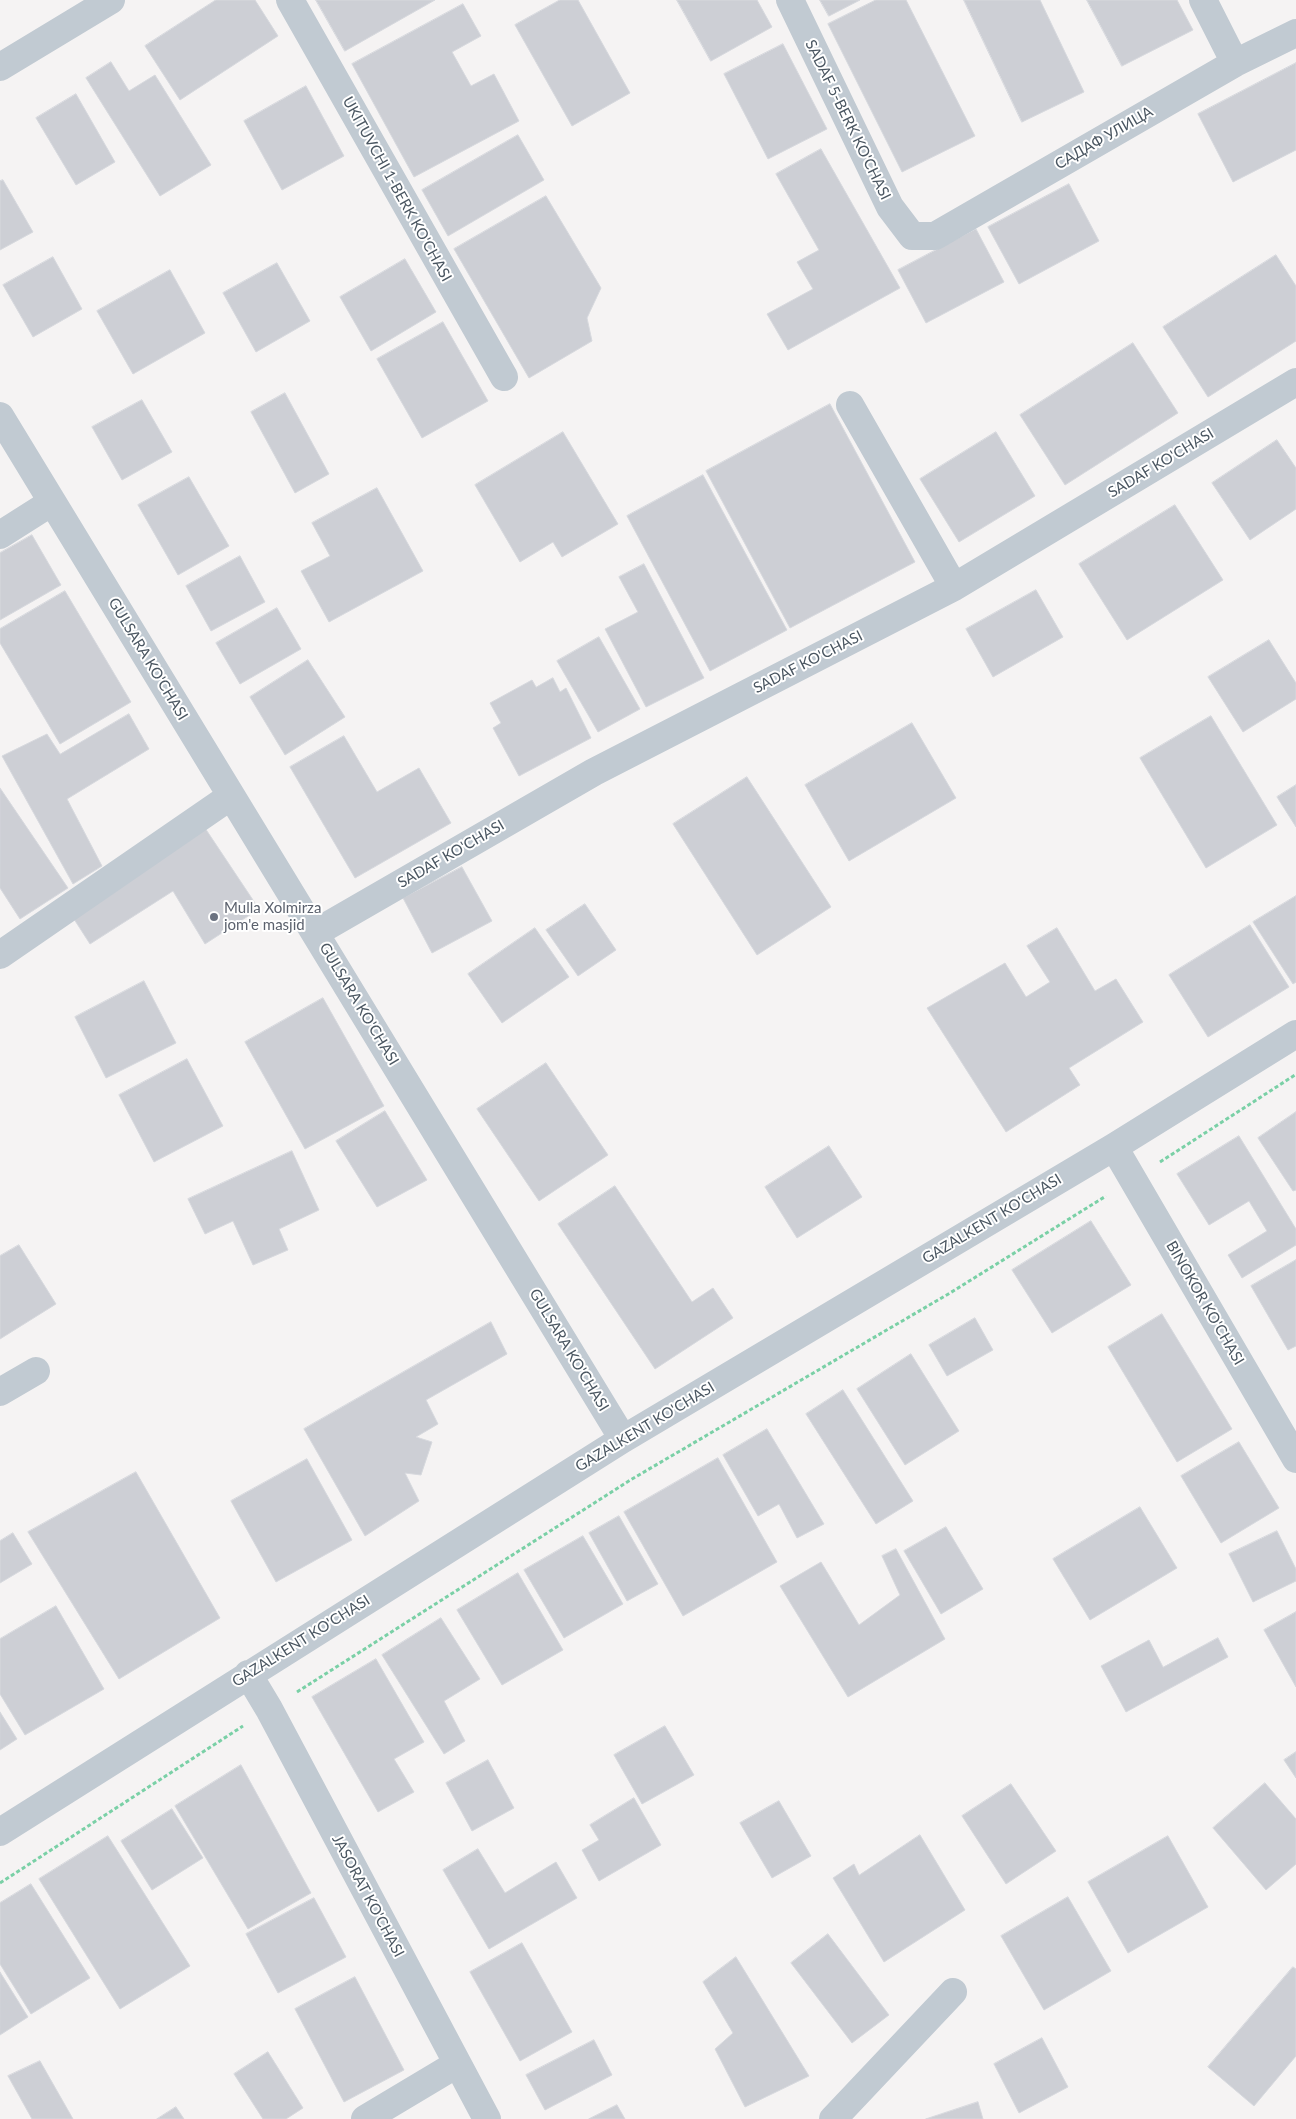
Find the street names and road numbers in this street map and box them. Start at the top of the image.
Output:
street label: SADAF 5-BERK KO'CHASI [801,37,895,203]
street label: UKITUVCHI 1-BERK KO'CHASI [339,93,455,285]
street label: САДАФ УЛИЦА [1052,103,1156,173]
street label: SADAF KO'CHASI [1105,424,1217,502]
street label: GULSARA KO'CHASI [104,595,192,723]
street label: SADAF KO'CHASI [750,627,866,697]
street label: SADAF KO'CHASI [395,816,507,892]
street label: GULSARA KO'CHASI [315,940,403,1068]
street label: GAZALKENT KO'CHASI [919,1170,1065,1268]
street label: BINOKOR KO'CHASI [1162,1238,1248,1368]
street label: GULSARA KO'CHASI [525,1286,613,1414]
street label: GAZALKENT KO'CHASI [572,1378,718,1476]
street label: GAZALKENT KO'CHASI [229,1591,373,1691]
street label: JASORAT KO'CHASI [328,1832,408,1960]

